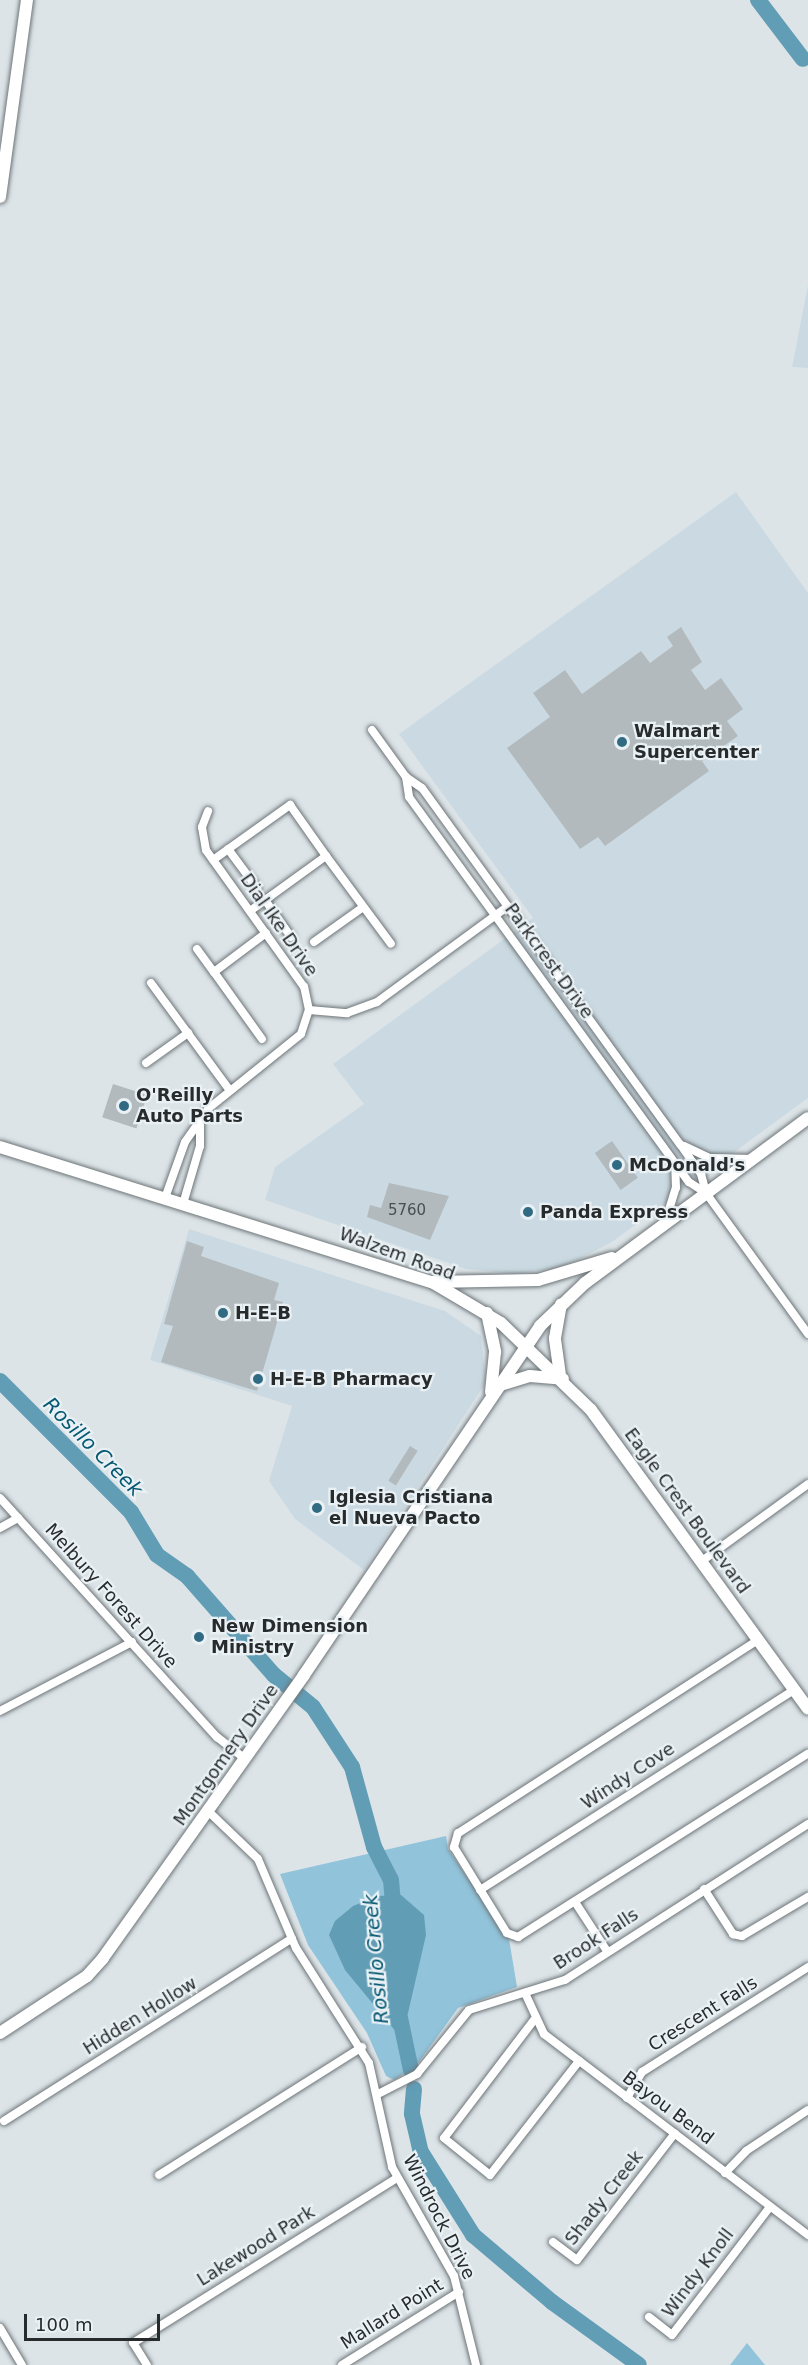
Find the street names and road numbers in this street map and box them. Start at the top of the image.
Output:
street label: Dial Ike Drive [236,869,322,981]
street label: Parkcrest Drive [500,899,598,1023]
street label: Walzem Road [336,1223,458,1285]
street label: Eagle Crest Boulevard [620,1424,754,1598]
street label: Melbury Forest Drive [40,1519,182,1673]
street label: Montgomery Drive [169,1680,283,1830]
street label: Windy Cove [577,1738,679,1814]
street label: Brook Falls [550,1904,642,1974]
street label: Hidden Hollow [79,1972,201,2060]
street label: Crescent Falls [645,1972,761,2056]
street label: Bayou Bend [618,2067,718,2149]
street label: Shady Creek [560,2147,648,2249]
street label: Windrock Drive [398,2151,480,2283]
street label: Lakewood Park [193,2201,319,2291]
street label: Windy Knoll [658,2224,738,2322]
street label: Mallard Point [337,2274,447,2354]

